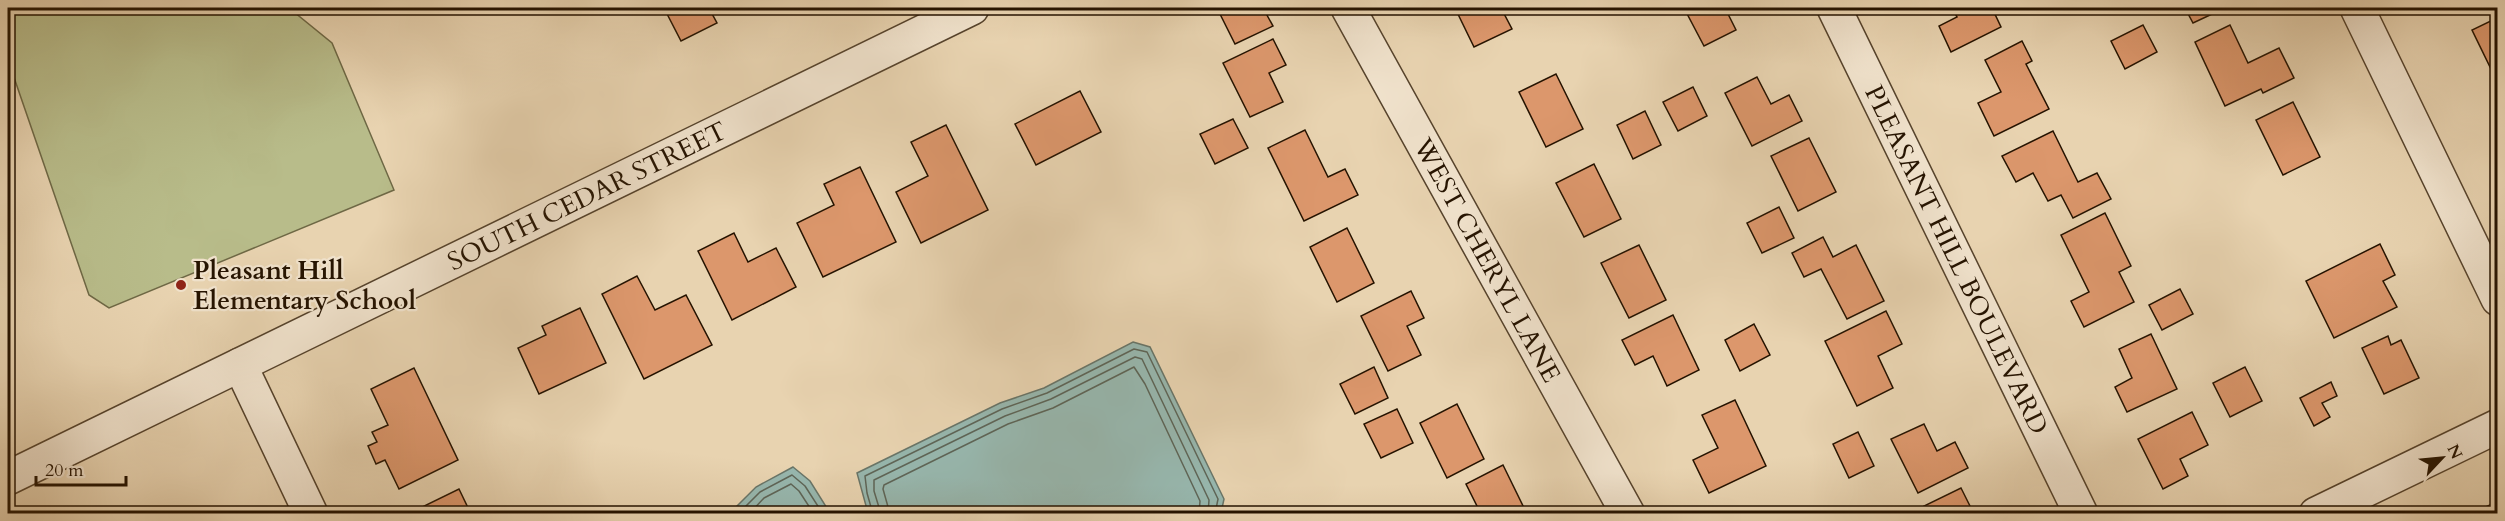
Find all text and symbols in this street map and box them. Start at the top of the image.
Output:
street label: PLEASANT HILL BOULEVARD [1857,79,2057,440]
street label: SOUTH CEDAR STREET [441,113,732,279]
street label: WEST CHERYL LANE [1405,131,1569,388]
place label: Pleasant Hill Elementary School [193,253,417,318]
marker: Pleasant Hill Elementary School [174,278,188,292]
north arrow [2412,428,2472,488]
text: N [2442,441,2468,463]
scale bar [36,449,126,487]
text: 20 m [45,458,84,483]

